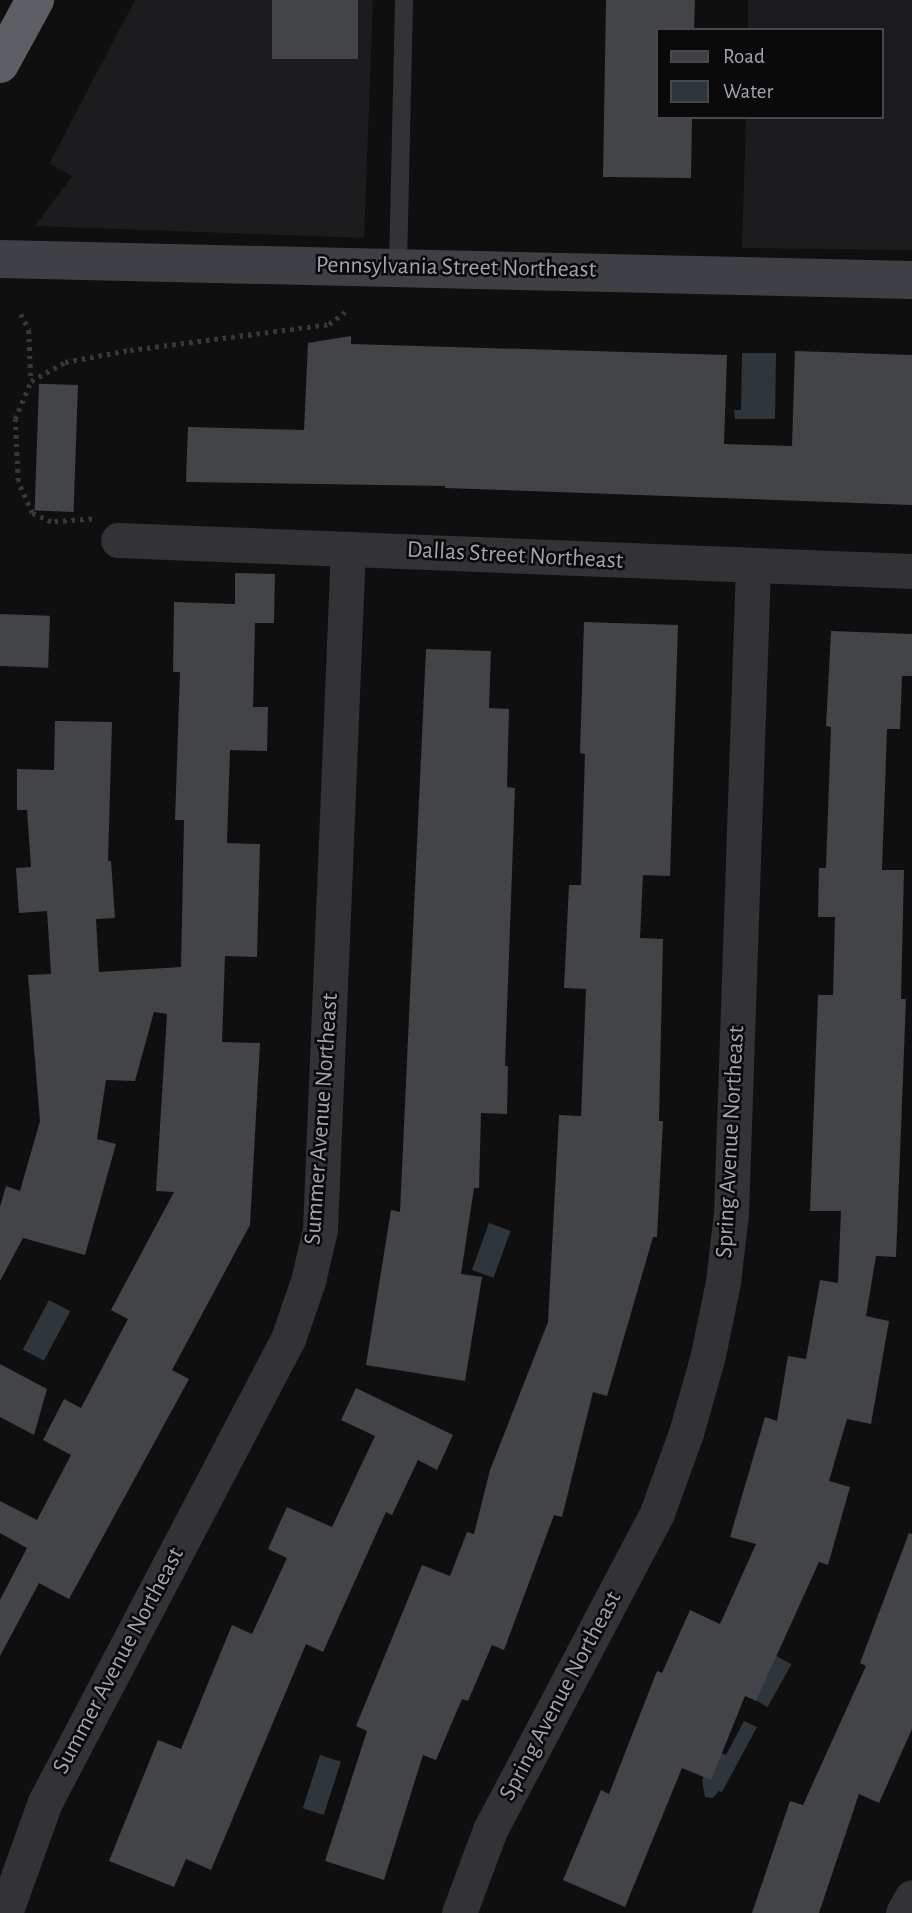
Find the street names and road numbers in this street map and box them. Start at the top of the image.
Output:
street label: Pennsylvania Street Northeast [316,251,596,285]
street label: Dallas Street Northeast [406,536,624,576]
street label: Summer Avenue Northeast [299,992,345,1246]
street label: Spring Avenue Northeast [711,1025,751,1259]
street label: Summer Avenue Northeast [47,1543,191,1779]
street label: Spring Avenue Northeast [494,1586,628,1806]

